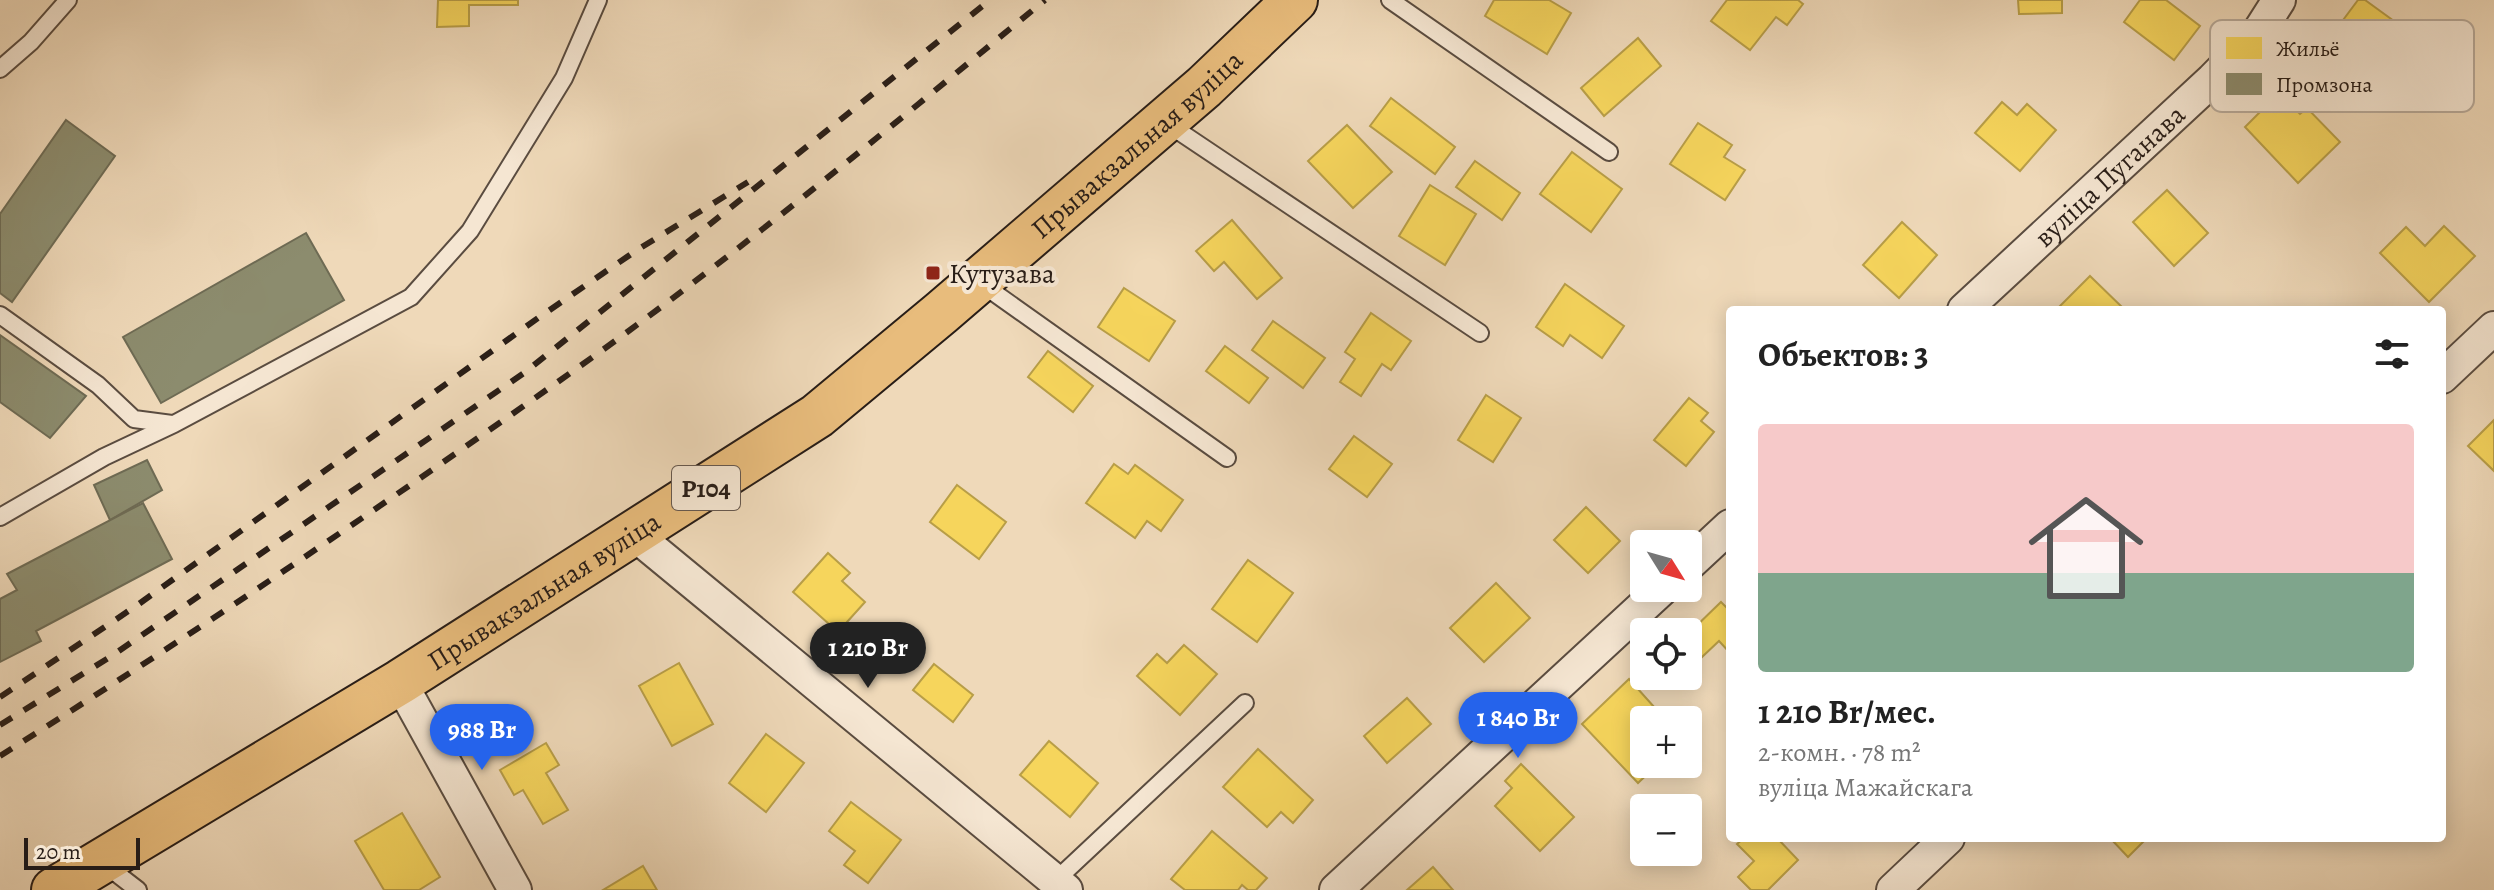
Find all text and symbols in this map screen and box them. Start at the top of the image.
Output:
legend [2210,20,2474,112]
text: Жильё [2276,34,2340,64]
street label: Прывакзальная вуліца [1023,42,1252,248]
text: Промзона [2276,70,2373,100]
street label: вуліца Пуганава [2026,96,2194,256]
place label: Кутузава [949,255,1055,293]
marker: Кутузава [924,264,942,282]
text: Объектов: 3 [1758,331,1929,378]
icon: filters [2370,332,2414,376]
road number: Р104 [672,466,740,510]
icon: home [2014,476,2158,620]
street label: Прывакзальная вуліца [420,503,668,680]
north arrow [1630,530,1702,602]
map controls [1630,530,1702,866]
button: locate [1630,618,1702,690]
pin: 1 210 Br [785,622,951,690]
text: 1 210 Br [828,630,908,665]
text: 1 210 Br/мес. [1758,688,1936,735]
pin: 1 840 Br [1435,692,1601,760]
text: 1 840 Br [1477,700,1559,735]
pin: 988 Br [417,704,547,772]
button: + [1630,706,1702,778]
text: 988 Br [448,712,516,747]
text: 2-комн. · 78 m² [1758,735,1921,770]
text: вуліца Мажайскага [1758,770,1973,805]
button: − [1630,794,1702,866]
scale bar [24,834,140,870]
text: 20 m [36,837,81,867]

